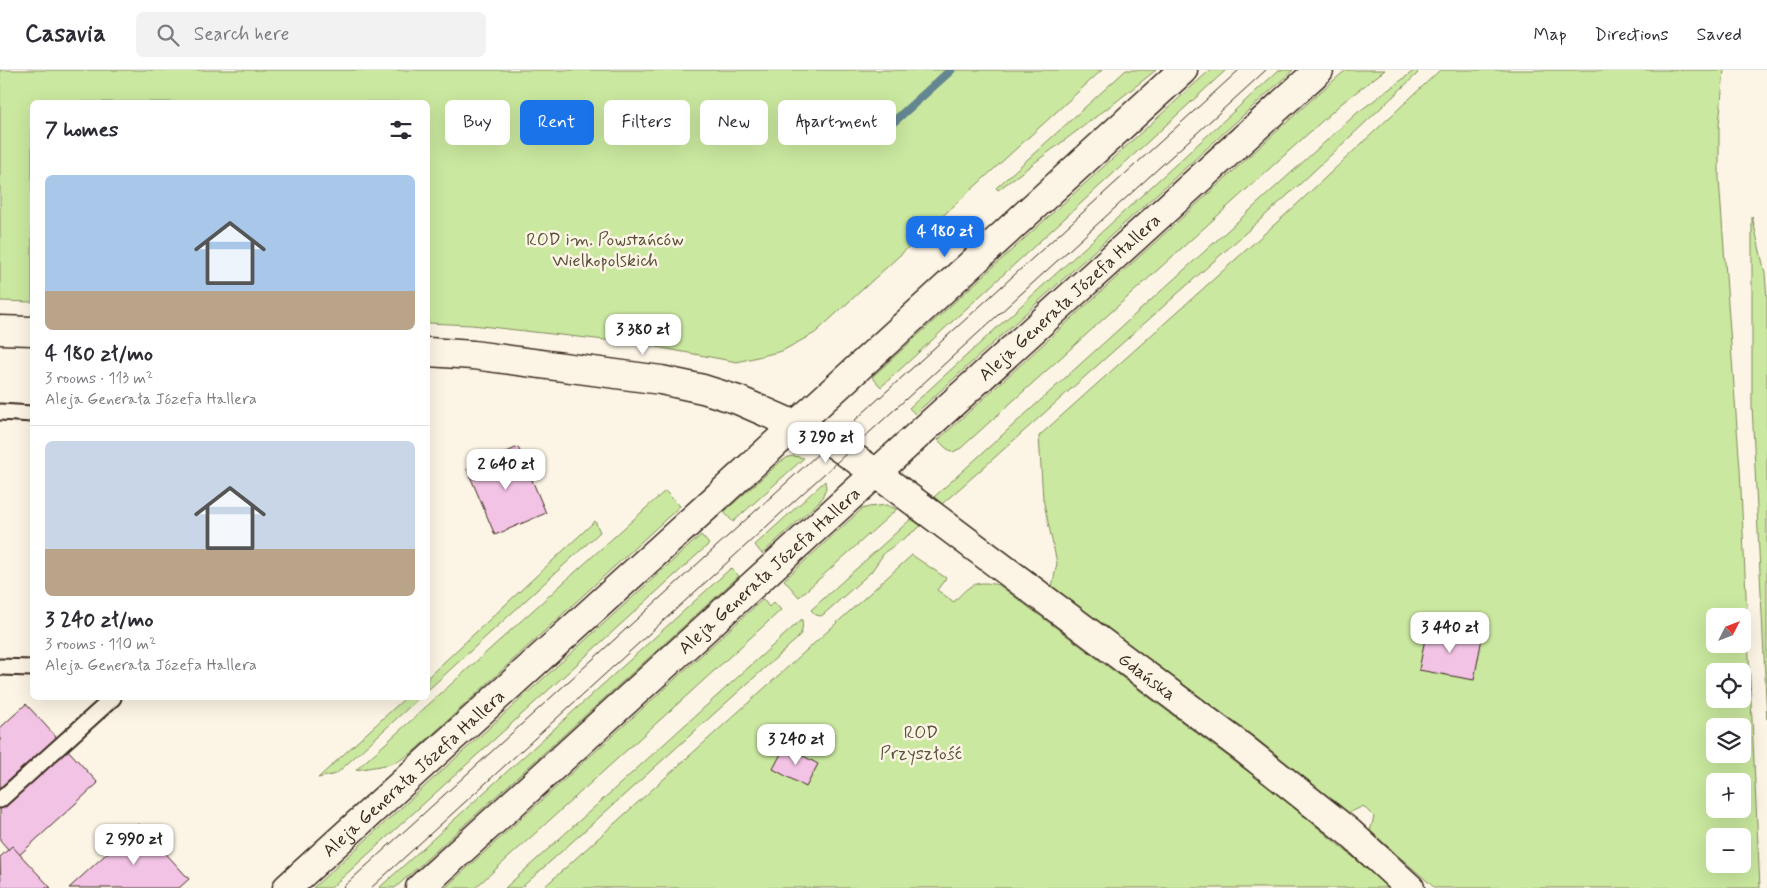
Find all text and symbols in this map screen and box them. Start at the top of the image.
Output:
search box [136,12,486,57]
text: Casavia [25,19,106,50]
icon: search [154,21,182,49]
text: Search here [194,22,289,47]
text: Map [1534,23,1567,47]
text: Directions [1595,23,1669,47]
text: Saved [1697,23,1742,47]
chip: Buy [445,100,510,145]
chip: Rent [520,100,594,145]
chip: Filters [604,100,690,145]
chip: New [700,100,768,145]
chip: Apartment [778,100,896,145]
text: 7 homes [45,116,118,144]
icon: filters [387,116,415,144]
icon: home [185,208,275,298]
street label: Aleja Generała Józefa Hallera [974,209,1166,387]
pin: 4 180 zł [893,216,997,258]
text: 4 180 zł [917,221,973,242]
park label: ROD im. Powstańców Wielkopolskich [526,228,684,273]
pin: 3 380 zł [591,314,695,356]
text: 3 380 zł [616,319,670,340]
text: 4 180 zł/mo [45,340,153,368]
text: 3 rooms · 113 m² [45,368,153,389]
text: Aleja Generała Józefa Hallera [45,389,257,410]
pin: 3 290 zł [774,422,878,464]
text: 3 290 zł [798,427,854,448]
pin: 2 640 zł [454,448,558,491]
text: 2 640 zł [477,454,535,475]
icon: home [185,473,275,563]
street label: Aleja Generała Józefa Hallera [674,482,866,660]
text: 3 240 zł/mo [45,606,153,634]
north arrow [1706,608,1751,652]
map controls [1706,608,1751,873]
pin: 3 440 zł [1398,612,1502,654]
text: 3 440 zł [1421,617,1479,638]
text: 3 rooms · 110 m² [45,634,156,655]
street label: Gdańska [1113,647,1181,707]
text: Aleja Generała Józefa Hallera [45,655,257,676]
button: locate [1706,663,1751,708]
street label: Aleja Generała Józefa Hallera [318,685,511,863]
button: layers [1706,718,1751,763]
park label: ROD Przyszłość [880,721,962,766]
pin: 3 240 zł [744,724,848,766]
text: 3 240 zł [768,729,824,750]
button: + [1706,773,1751,818]
pin: 2 990 zł [82,824,186,866]
button: − [1706,828,1751,873]
text: 2 990 zł [106,829,162,850]

